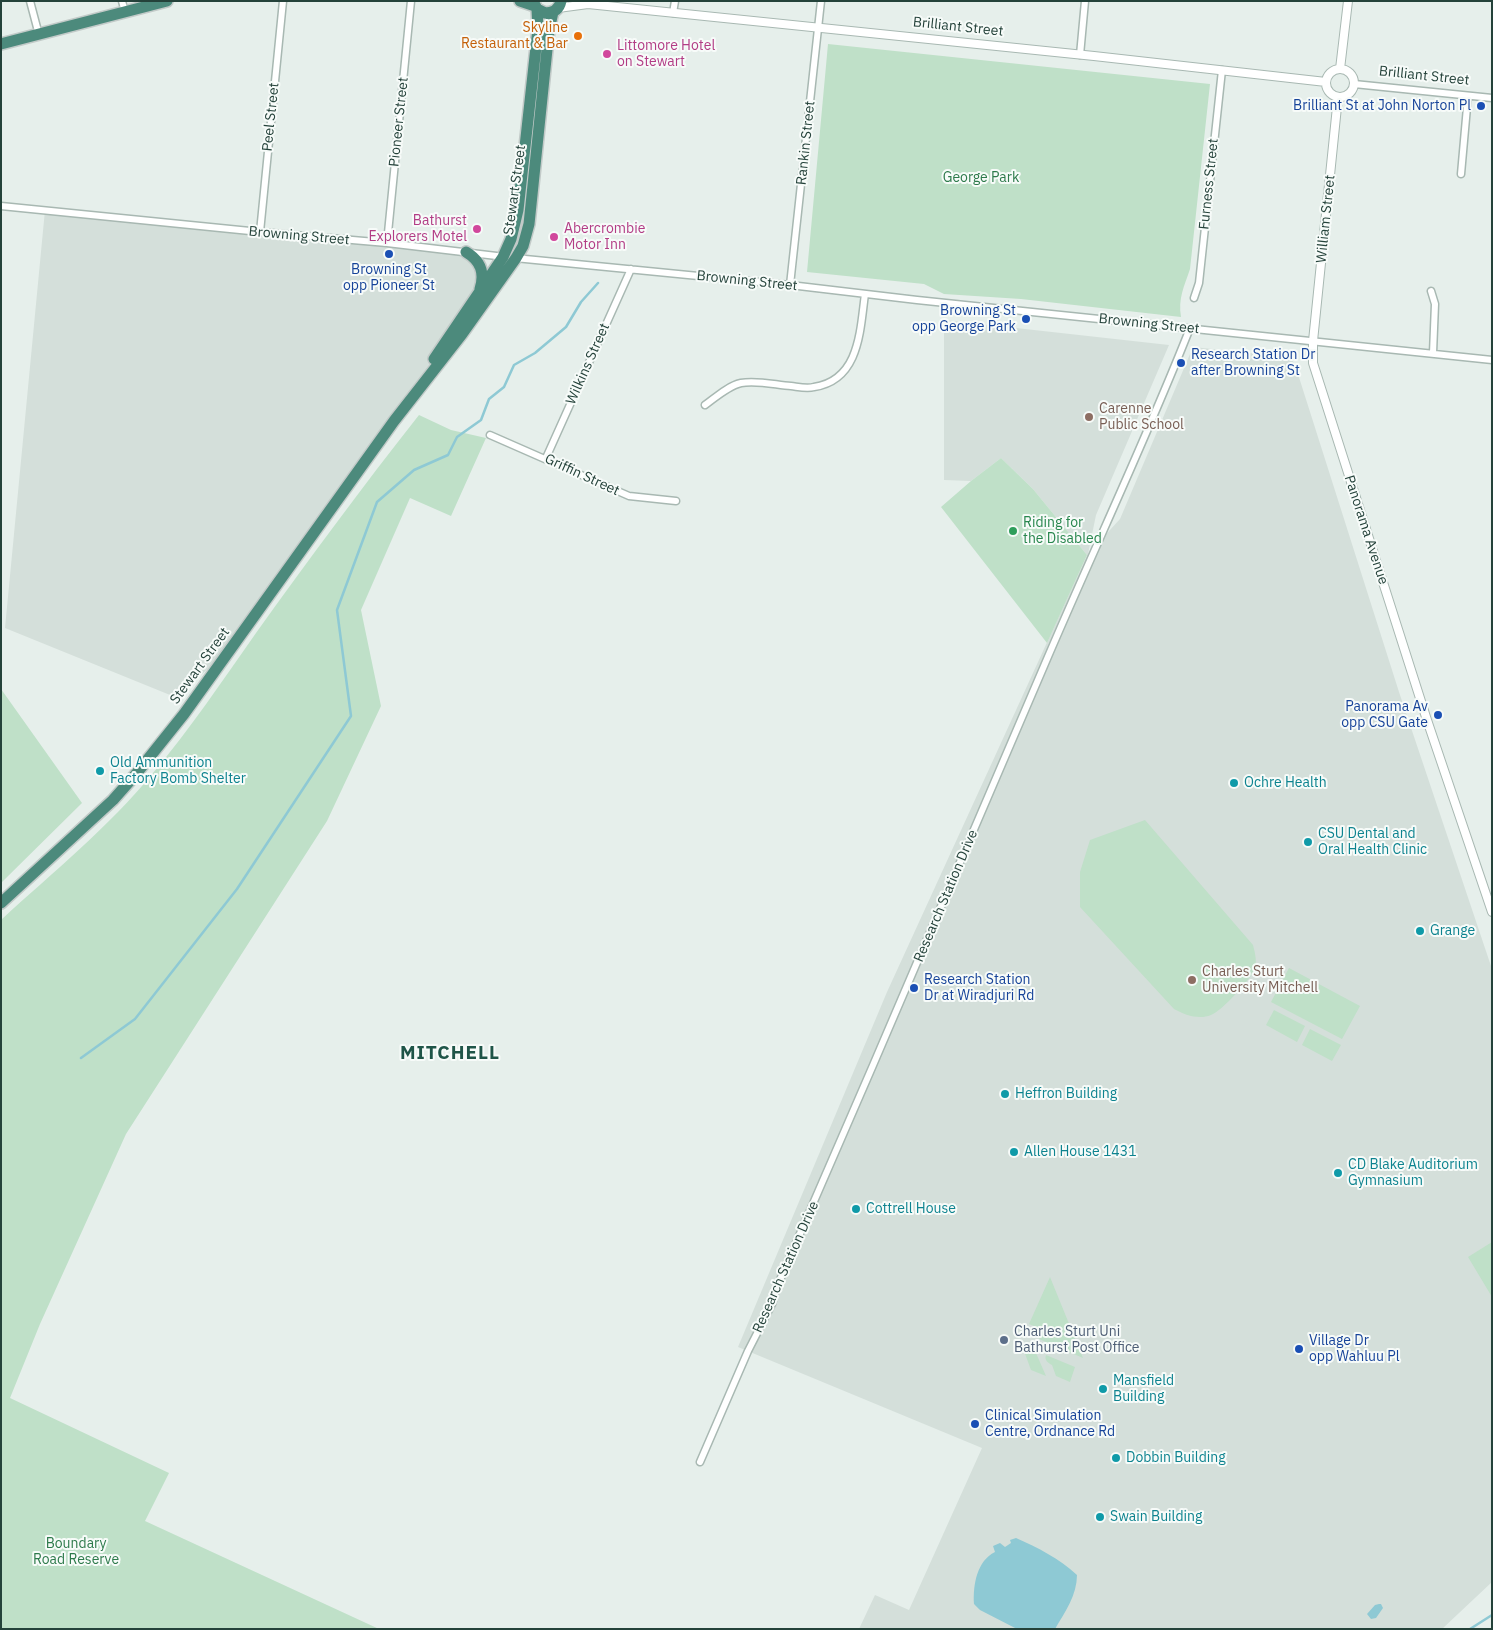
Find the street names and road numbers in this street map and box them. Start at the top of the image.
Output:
street label: Brilliant Street [912,14,1004,40]
street label: Brilliant Street [1378,63,1470,89]
street label: Pioneer Street [386,76,412,168]
street label: Peel Street [259,82,283,152]
street label: Rankin Street [793,100,819,186]
street label: Furness Street [1196,138,1222,230]
street label: Stewart Street [500,144,530,236]
street label: William Street [1313,174,1339,264]
street label: Browning Street [248,223,350,249]
street label: Browning Street [696,267,798,295]
street label: Browning Street [1098,310,1200,338]
street label: Wilkins Street [563,321,613,407]
street label: Griffin Street [542,450,622,500]
street label: Panorama Avenue [1340,473,1392,587]
street label: Stewart Street [167,624,233,708]
street label: Research Station Drive [910,827,982,965]
street label: Research Station Drive [749,1199,823,1335]

